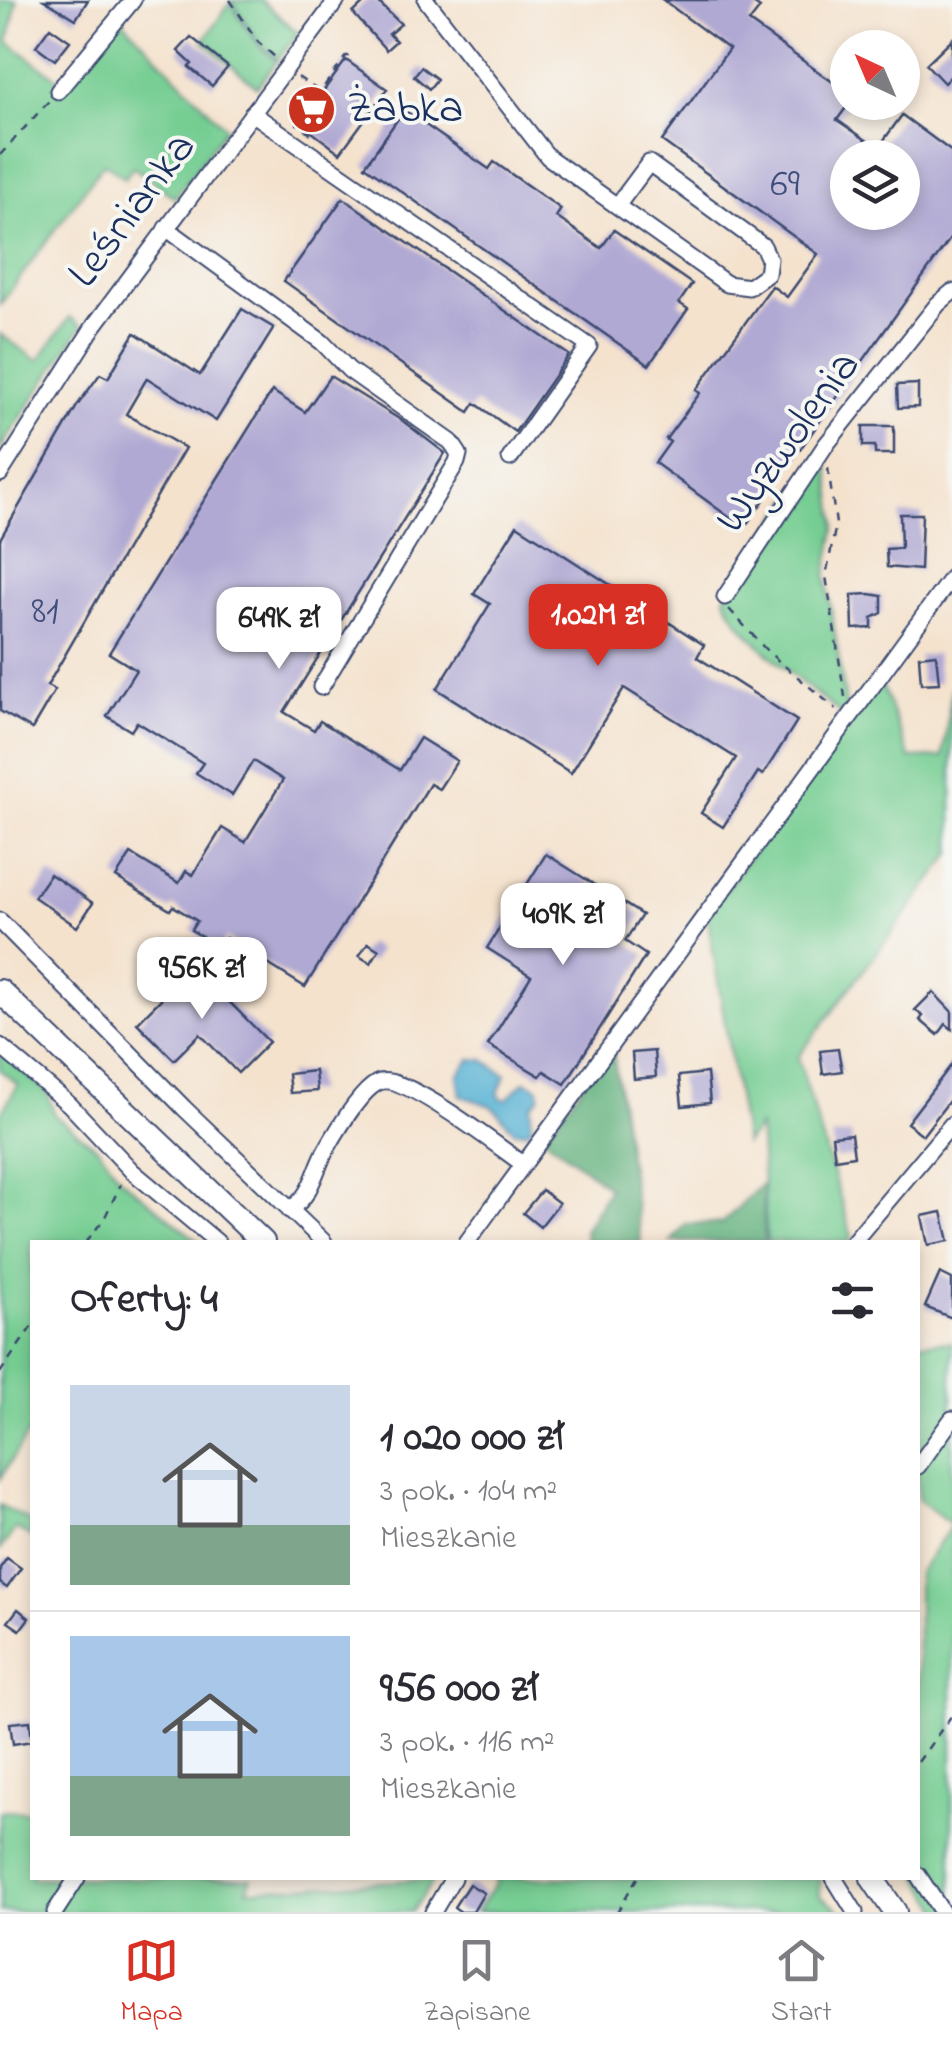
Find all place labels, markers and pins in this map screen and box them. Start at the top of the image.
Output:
place label: Żabka [347,77,463,143]
supermarket icon: Żabka [286,84,338,136]
pin: 1.02M zł [495,584,701,669]
pin: 649K zł [187,587,371,672]
pin: 409K zł [471,883,655,968]
pin: 956K zł [110,937,294,1022]

